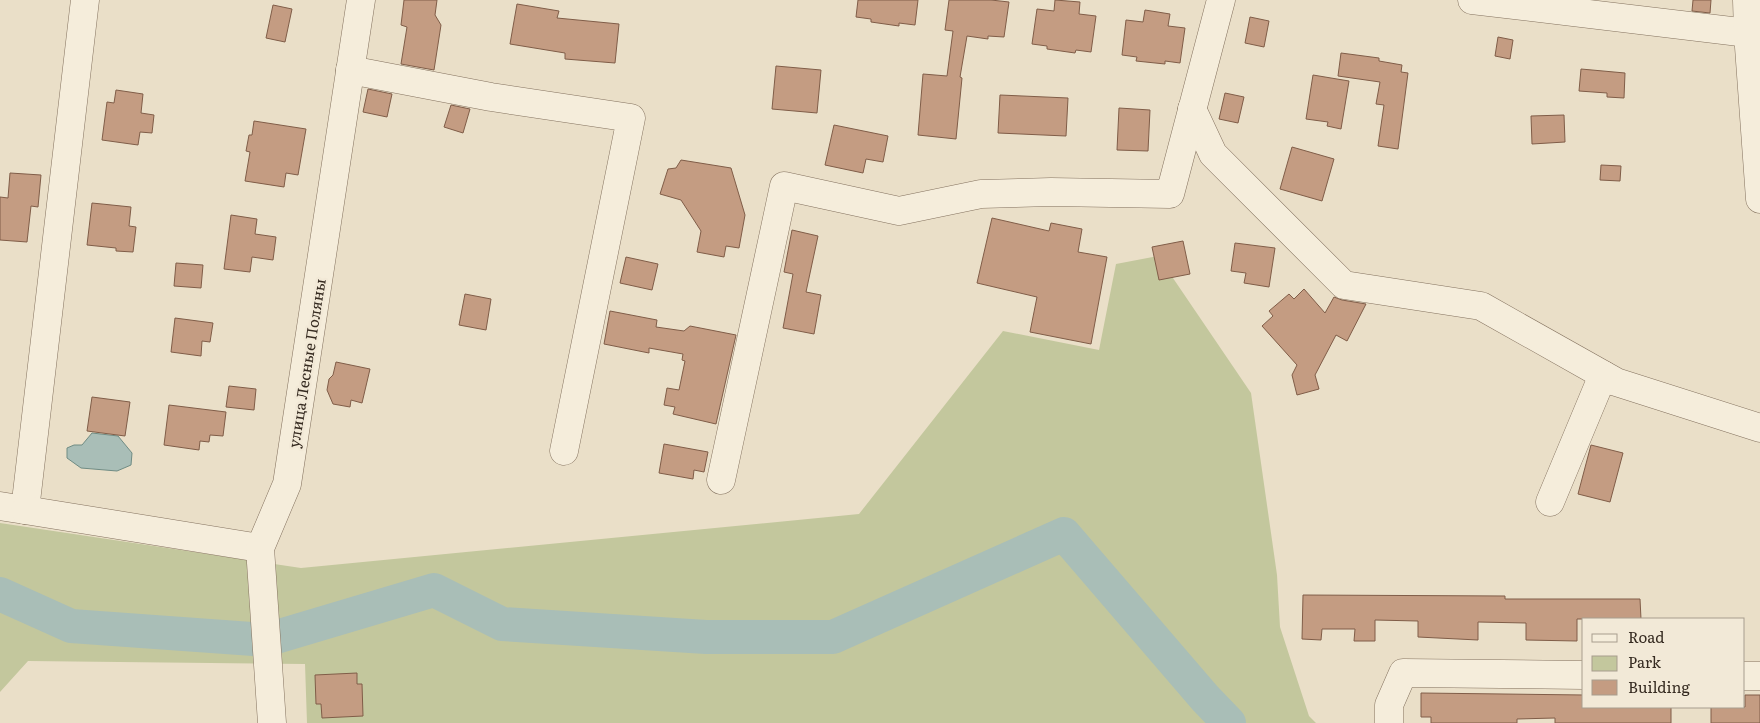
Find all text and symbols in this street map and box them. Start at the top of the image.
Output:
street label: улица Лесные Поляны [281,277,331,449]
legend [1582,618,1745,708]
text: Road [1628,625,1664,648]
text: Park [1628,650,1662,673]
text: Building [1628,675,1690,698]

